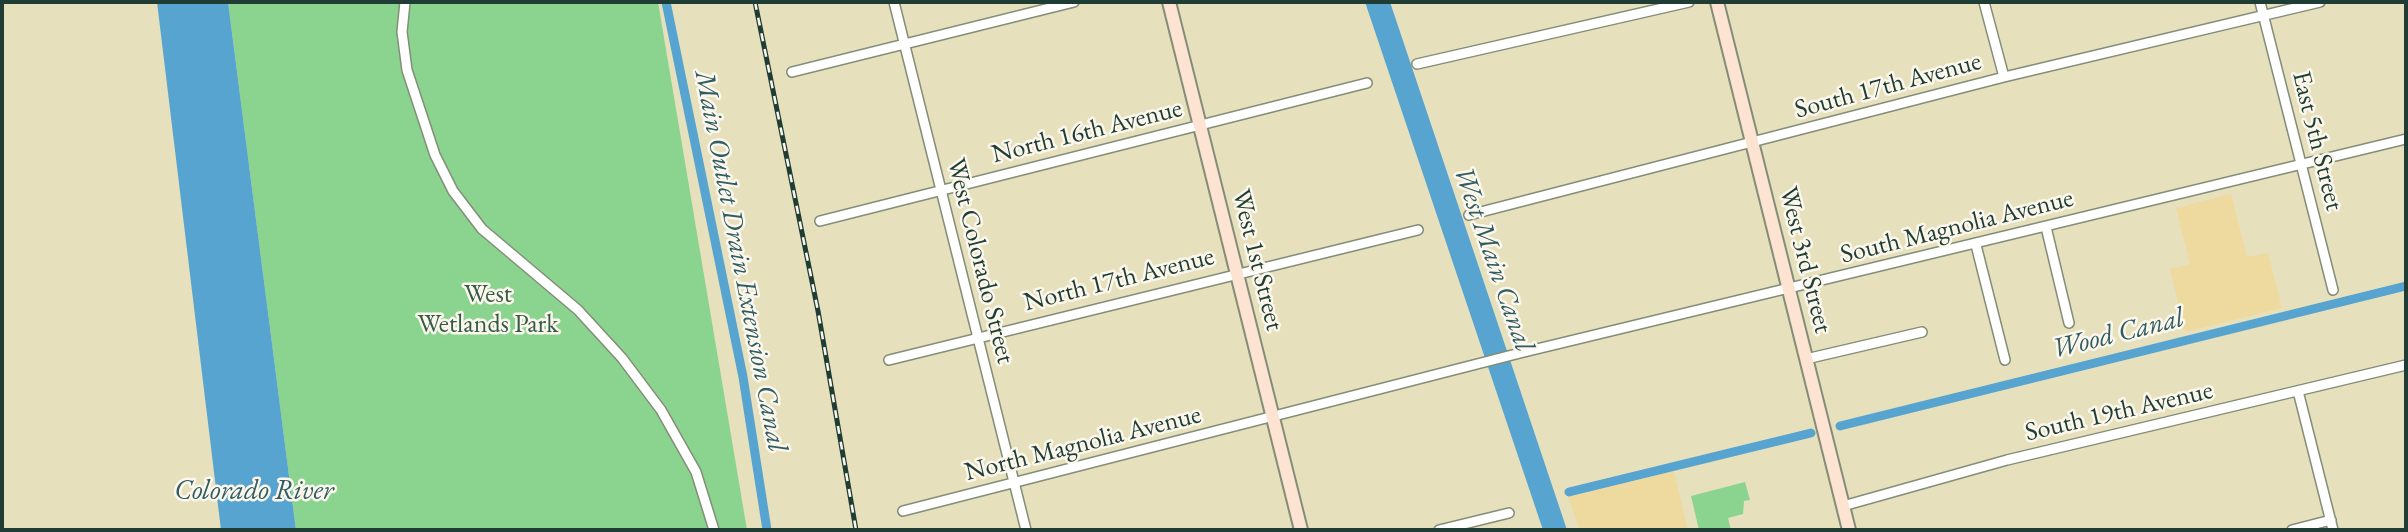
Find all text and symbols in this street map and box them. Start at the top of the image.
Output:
street label: South 17th Avenue [1791,46,1985,126]
water label: Main Outlet Drain Extension Canal [687,67,793,455]
street label: East 5th Street [2285,68,2349,214]
street label: North 16th Avenue [989,93,1185,171]
street label: West Colorado Street [939,155,1021,367]
water label: West Main Canal [1446,162,1540,356]
street label: South Magnolia Avenue [1837,183,2077,271]
street label: West 3rd Street [1772,184,1838,336]
street label: West 1st Street [1224,186,1290,334]
street label: North 17th Avenue [1021,241,1217,319]
park label: West Wetlands Park [418,279,558,340]
water label: Wood Canal [2048,301,2188,367]
street label: South 19th Avenue [2022,375,2216,449]
street label: North Magnolia Avenue [962,400,1204,488]
water label: Colorado River [174,474,334,508]

